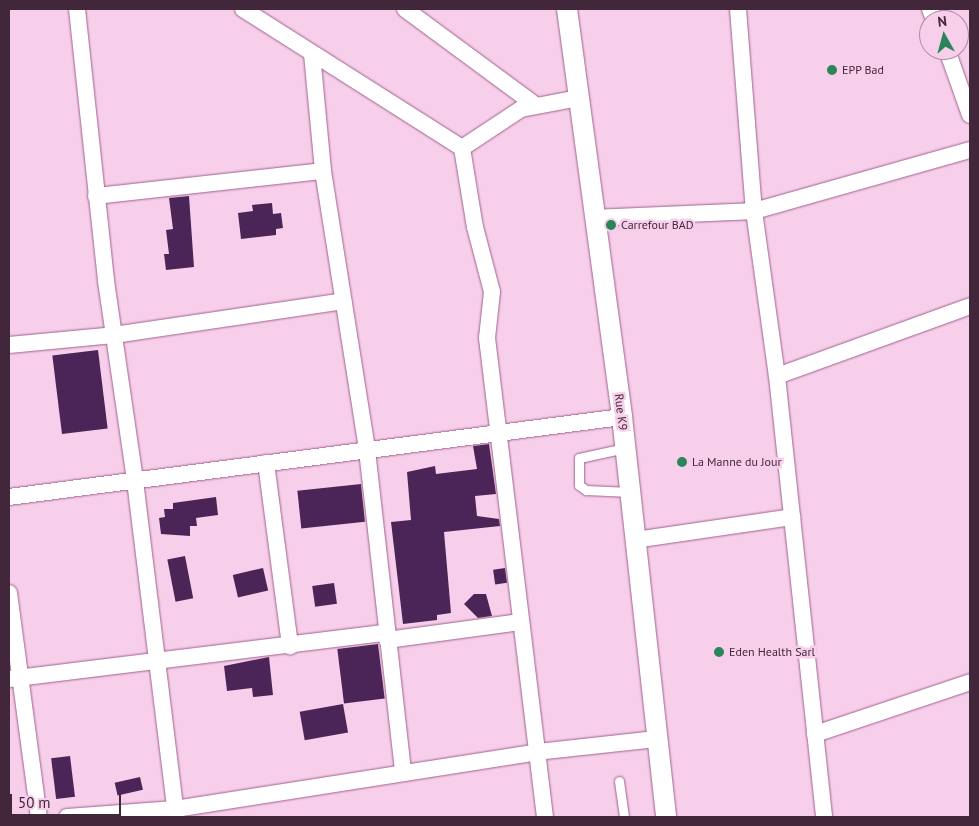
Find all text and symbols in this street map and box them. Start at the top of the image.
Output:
north arrow [919,10,969,60]
text: N [937,12,948,31]
place label: EPP Bad [842,63,884,77]
marker: EPP Bad [826,64,838,76]
place label: Carrefour BAD [621,218,694,232]
marker: Carrefour BAD [605,219,617,231]
street label: Rue K9 [612,393,630,431]
place label: La Manne du Jour [692,455,782,469]
marker: La Manne du Jour [676,456,688,468]
place label: Eden Health Sarl [729,645,815,659]
marker: Eden Health Sarl [713,646,725,658]
scale bar [12,784,124,816]
text: 50 m [18,793,51,812]

